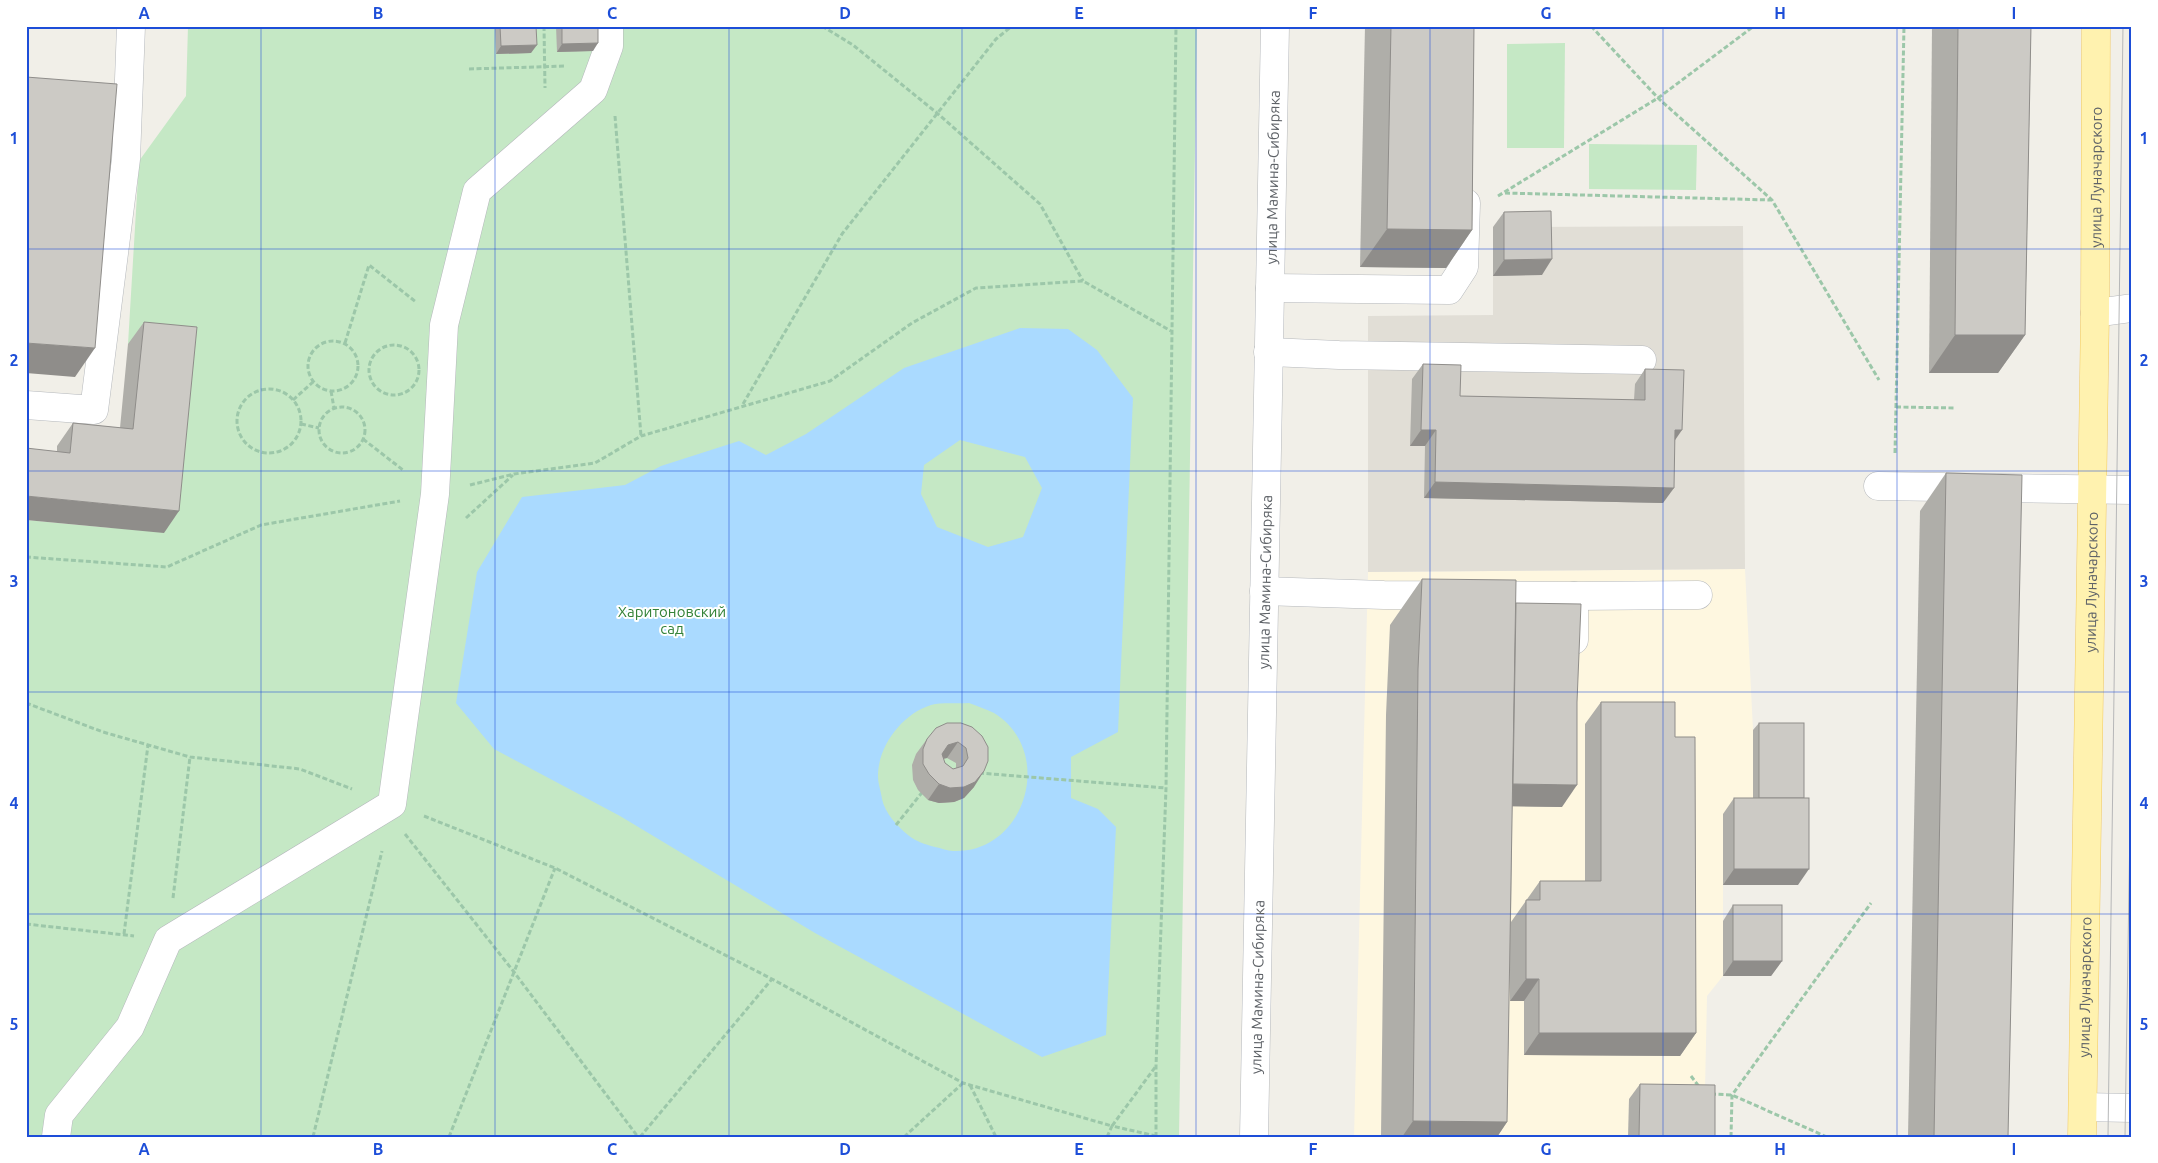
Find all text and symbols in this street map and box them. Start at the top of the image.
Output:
text: A [138,4,150,22]
text: B [373,4,383,22]
text: C [607,4,617,22]
text: D [839,4,851,22]
text: E [1074,4,1084,22]
text: F [1309,4,1318,22]
text: G [1540,4,1552,22]
text: H [1774,4,1786,22]
text: I [2012,4,2016,22]
street label: улица Мамина-Сибиряка [1262,90,1282,264]
street label: улица Луначарского [2087,107,2104,248]
text: 1 [9,129,19,147]
text: 1 [2139,129,2149,147]
text: 2 [9,351,19,369]
text: 2 [2139,351,2149,369]
street label: улица Мамина-Сибиряка [1254,495,1275,669]
street label: улица Луначарского [2081,511,2100,653]
text: 3 [9,572,19,590]
text: 3 [2139,572,2149,590]
park label: Харитоновский сад [618,603,726,637]
text: 4 [9,794,19,812]
text: 4 [2139,794,2149,812]
street label: улица Мамина-Сибиряка [1247,900,1267,1074]
street label: улица Луначарского [2075,916,2094,1058]
text: 5 [9,1015,19,1033]
text: 5 [2139,1015,2149,1033]
text: A [138,1140,150,1158]
text: B [373,1140,383,1158]
text: C [607,1140,617,1158]
text: D [839,1140,851,1158]
text: E [1074,1140,1084,1158]
text: F [1309,1140,1318,1158]
text: G [1540,1140,1552,1158]
text: H [1774,1140,1786,1158]
text: I [2012,1140,2016,1158]

